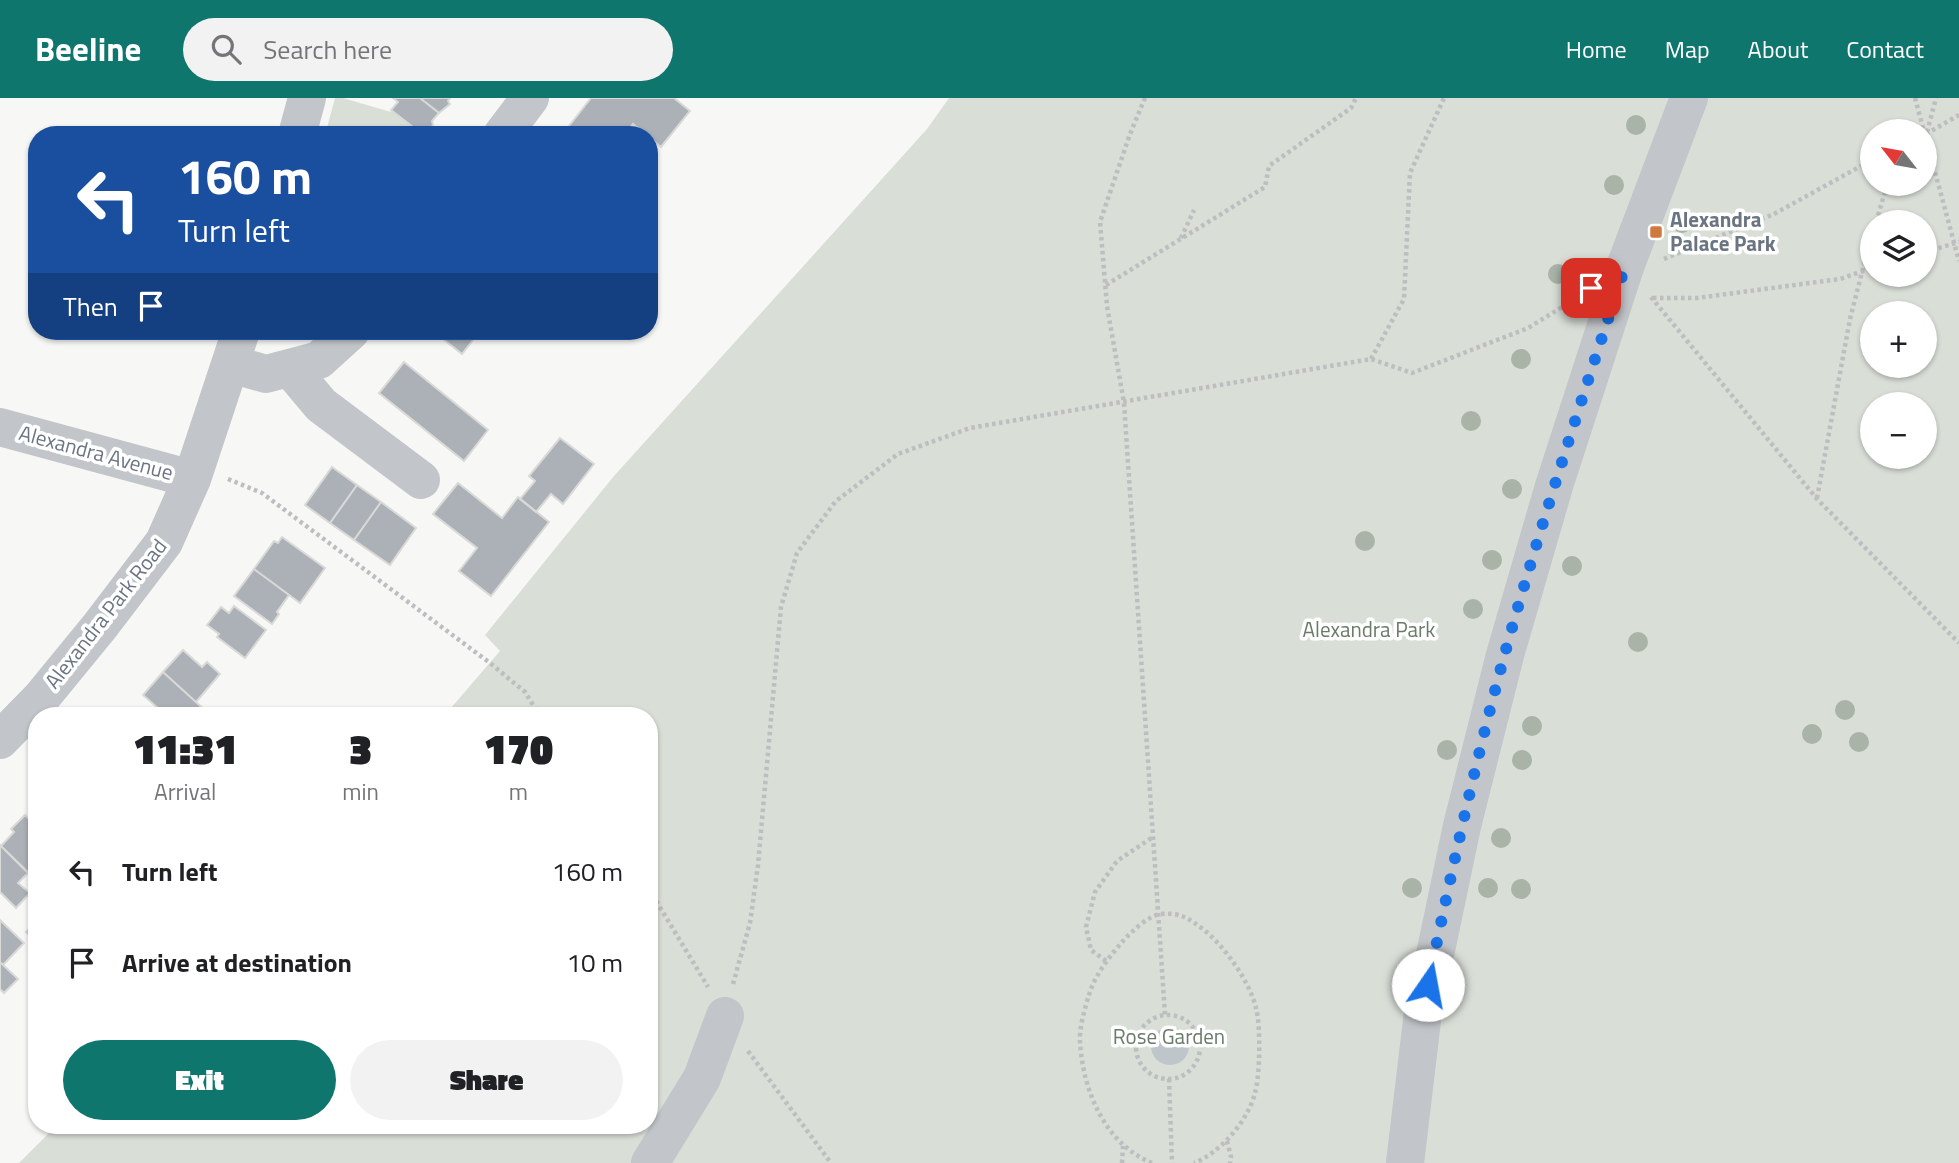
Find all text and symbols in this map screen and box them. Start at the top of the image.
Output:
search box [183,18,673,81]
text: Beeline [35,24,141,74]
icon: search [207,30,245,68]
text: Search here [263,30,392,69]
text: Home [1566,31,1627,67]
text: Map [1665,31,1710,67]
text: About [1748,31,1808,67]
text: Contact [1846,31,1924,67]
north arrow [1860,119,1937,196]
map controls [1860,119,1937,469]
text: 160 m [178,138,312,213]
icon: left [63,154,154,245]
place label: Alexandra Palace Park [1670,203,1776,259]
text: Turn left [178,206,290,254]
button: layers [1860,210,1937,287]
marker: Alexandra Palace Park [1648,224,1664,240]
pin [1561,258,1621,318]
icon: arrive [1572,269,1610,307]
text: Then [63,287,118,326]
icon: arrive [132,287,170,325]
button: + [1860,301,1937,378]
button: − [1860,392,1937,469]
street label: Alexandra Avenue [16,416,177,488]
street label: Alexandra Park Road [36,531,174,695]
park label: Alexandra Park [1303,613,1435,645]
text: 11:31 [133,716,237,780]
text: 3 [349,716,372,780]
text: 170 [484,716,553,780]
text: Arrival [154,774,216,809]
text: min [342,774,379,809]
text: m [509,774,528,809]
text: Turn left [122,852,217,891]
text: 160 m [552,852,623,891]
icon: left [63,853,101,891]
text: Arrive at destination [122,943,352,982]
text: 10 m [566,943,623,982]
icon: arrive [63,944,101,982]
position arrow [1391,948,1465,1022]
park label: Rose Garden [1113,1020,1225,1052]
button: Exit [63,1040,336,1120]
button: Share [350,1040,623,1120]

